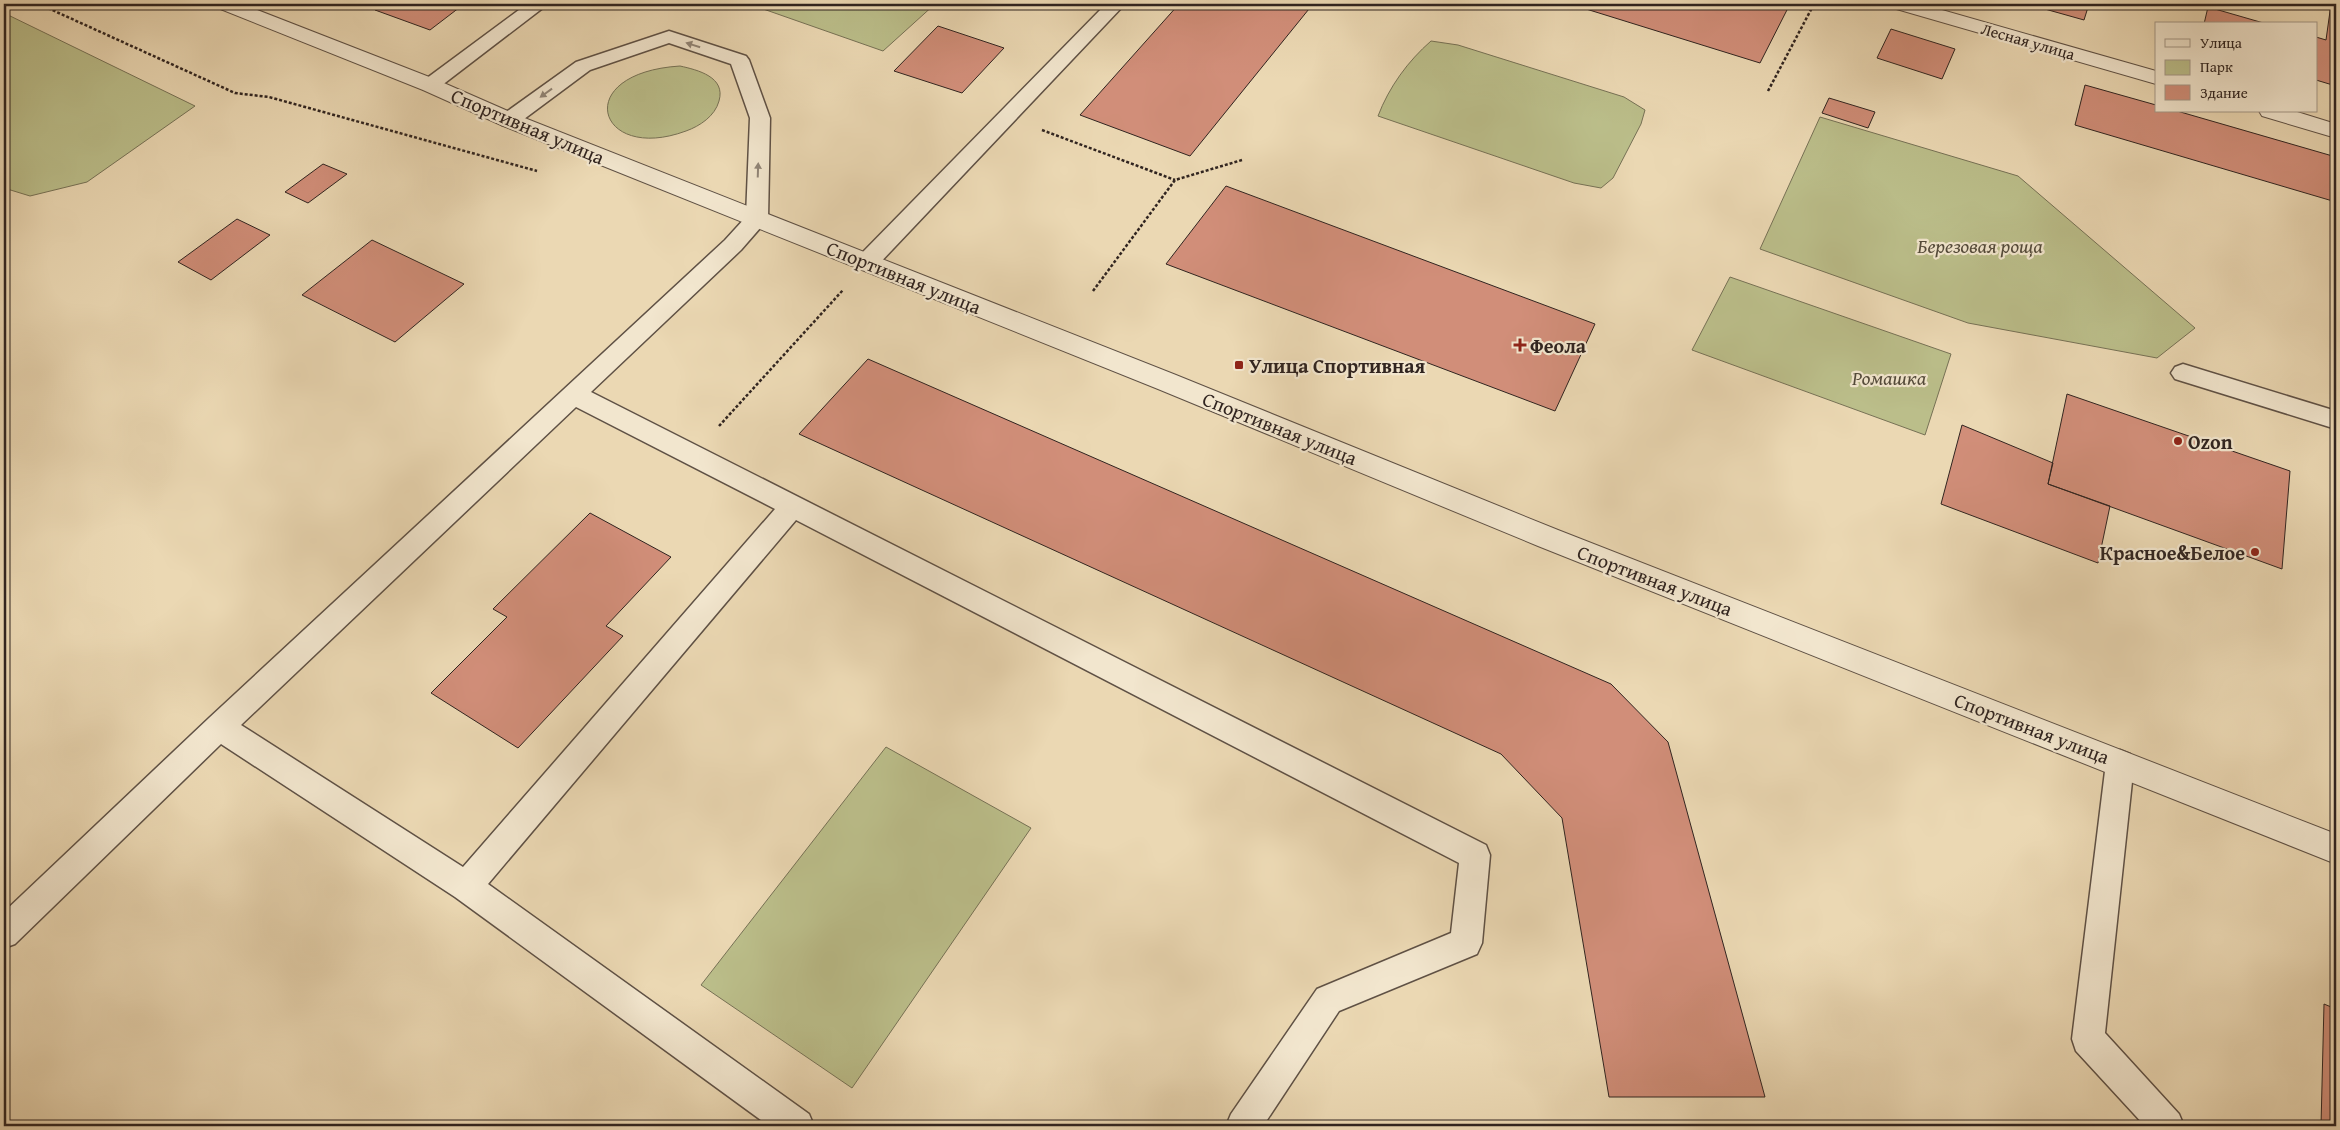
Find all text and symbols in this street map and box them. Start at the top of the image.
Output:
street label: Лесная улица [1978,16,2078,66]
legend [2155,22,2318,112]
text: Улица [2200,32,2243,53]
one-way arrow [686,40,701,48]
text: Парк [2200,56,2233,77]
street label: Спортивная улица [447,81,610,172]
text: Здание [2200,82,2248,103]
one-way arrow [539,88,553,98]
one-way arrow [755,162,763,178]
park label: Березовая роща [1917,231,2043,260]
street label: Спортивная улица [822,233,986,321]
place label: Феола [1530,331,1587,360]
marker: Феола [1514,339,1526,351]
place label: Улица Спортивная [1249,351,1425,380]
marker: Улица Спортивная [1233,359,1245,371]
park label: Ромашка [1851,363,1927,392]
street label: Спортивная улица [1198,384,1362,472]
place label: Ozon [2188,427,2233,456]
marker: Ozon [2172,435,2184,447]
street label: Спортивная улица [1573,537,1737,623]
place label: Красное&Белое [2100,538,2245,567]
marker: Красное&Белое [2249,546,2261,558]
street label: Спортивная улица [1950,685,2114,771]

